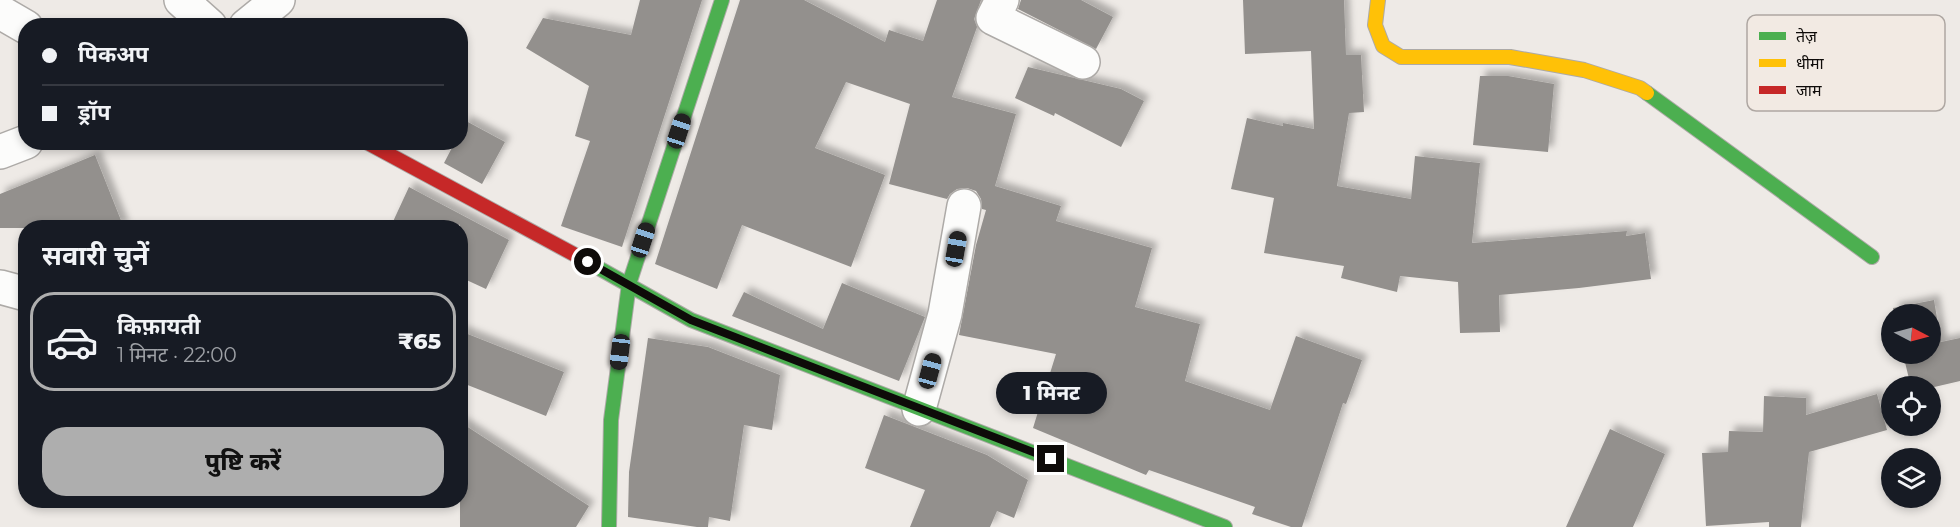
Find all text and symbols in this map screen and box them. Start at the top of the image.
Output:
legend [1747,15,1945,111]
text: तेज़ [1796,27,1818,46]
text: पिकअप [78,41,149,68]
text: धीमा [1796,54,1825,73]
text: जाम [1796,81,1822,100]
text: ड्रॉप [78,99,111,126]
car [665,111,693,151]
car [629,220,657,260]
car [944,230,968,268]
text: सवारी चुनें [42,239,149,272]
route start [574,248,601,275]
north arrow [1881,304,1941,364]
map controls [1881,304,1941,508]
text: किफ़ायती [117,313,201,340]
icon: car [45,315,99,369]
text: ₹65 [398,328,441,355]
car [609,333,631,371]
text: 1 मिनट · 22:00 [117,343,237,367]
car [917,351,943,391]
callout: 1 मिनट [996,372,1106,414]
button: locate [1881,376,1941,436]
text: 1 मिनट [1023,381,1080,405]
button: पुष्टि करें [42,427,444,496]
route end [1037,445,1064,472]
button: layers [1881,448,1941,508]

